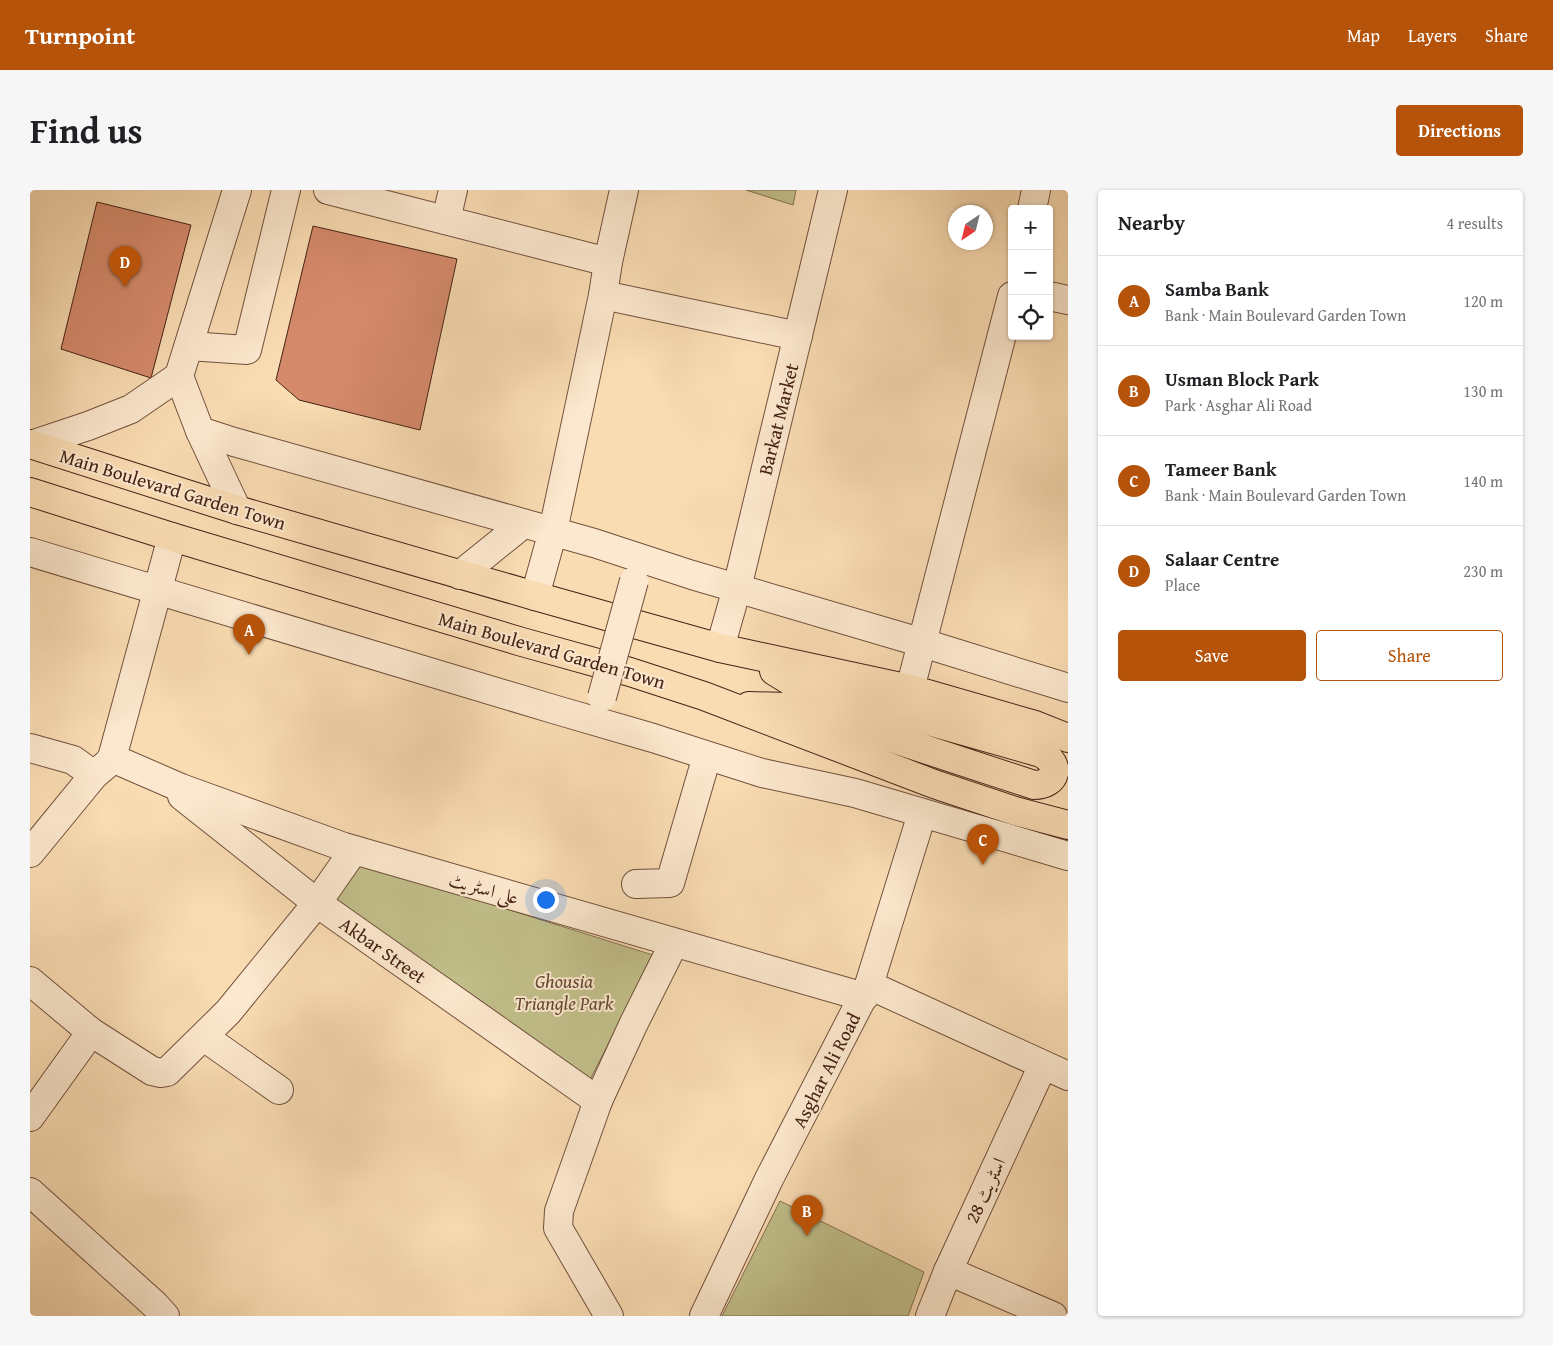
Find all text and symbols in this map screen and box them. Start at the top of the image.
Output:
text: Turnpoint [25,18,135,53]
text: Map [1347,22,1380,49]
text: Layers [1408,22,1457,49]
text: Share [1485,22,1528,49]
text: Find us [30,105,143,156]
button: Directions [1396,105,1523,156]
north arrow [948,205,993,250]
map controls [1008,205,1053,340]
button: + [1008,205,1053,250]
text: Nearby [1118,207,1185,238]
text: 4 results [1446,211,1503,235]
pin: D [109,246,141,287]
button: − [1008,250,1053,295]
text: Samba Bank [1165,275,1269,303]
text: A [1129,289,1139,313]
text: 120 m [1463,289,1503,313]
button: locate [1008,295,1053,340]
text: Bank · Main Boulevard Garden Town [1165,303,1406,327]
street label: Barkat Market [751,360,805,478]
text: Usman Block Park [1165,365,1319,393]
text: B [1129,379,1139,403]
text: 130 m [1463,379,1503,403]
text: Park · Asghar Ali Road [1165,393,1312,417]
street label: Main Boulevard Garden Town [57,441,290,537]
text: Tameer Bank [1165,455,1277,483]
text: C [1129,469,1139,493]
text: 140 m [1463,469,1503,493]
text: Bank · Main Boulevard Garden Town [1165,483,1406,507]
text: Salaar Centre [1165,545,1279,573]
text: D [1129,559,1139,583]
text: 230 m [1463,559,1503,583]
text: Place [1165,573,1200,597]
street label: Main Boulevard Garden Town [435,604,669,696]
pin: A [233,614,265,655]
button: Save [1118,630,1306,681]
button: Share [1316,630,1503,681]
pin: C [967,824,999,865]
street label: علی اسٹریٹ [446,865,522,912]
your location [533,887,559,913]
street label: Akbar Street [334,910,432,990]
park label: Ghousia Triangle Park [515,967,614,1017]
street label: Asghar Ali Road [785,1007,868,1133]
street label: اسٹریٹ 28 [958,1153,1012,1227]
pin: B [791,1195,823,1236]

